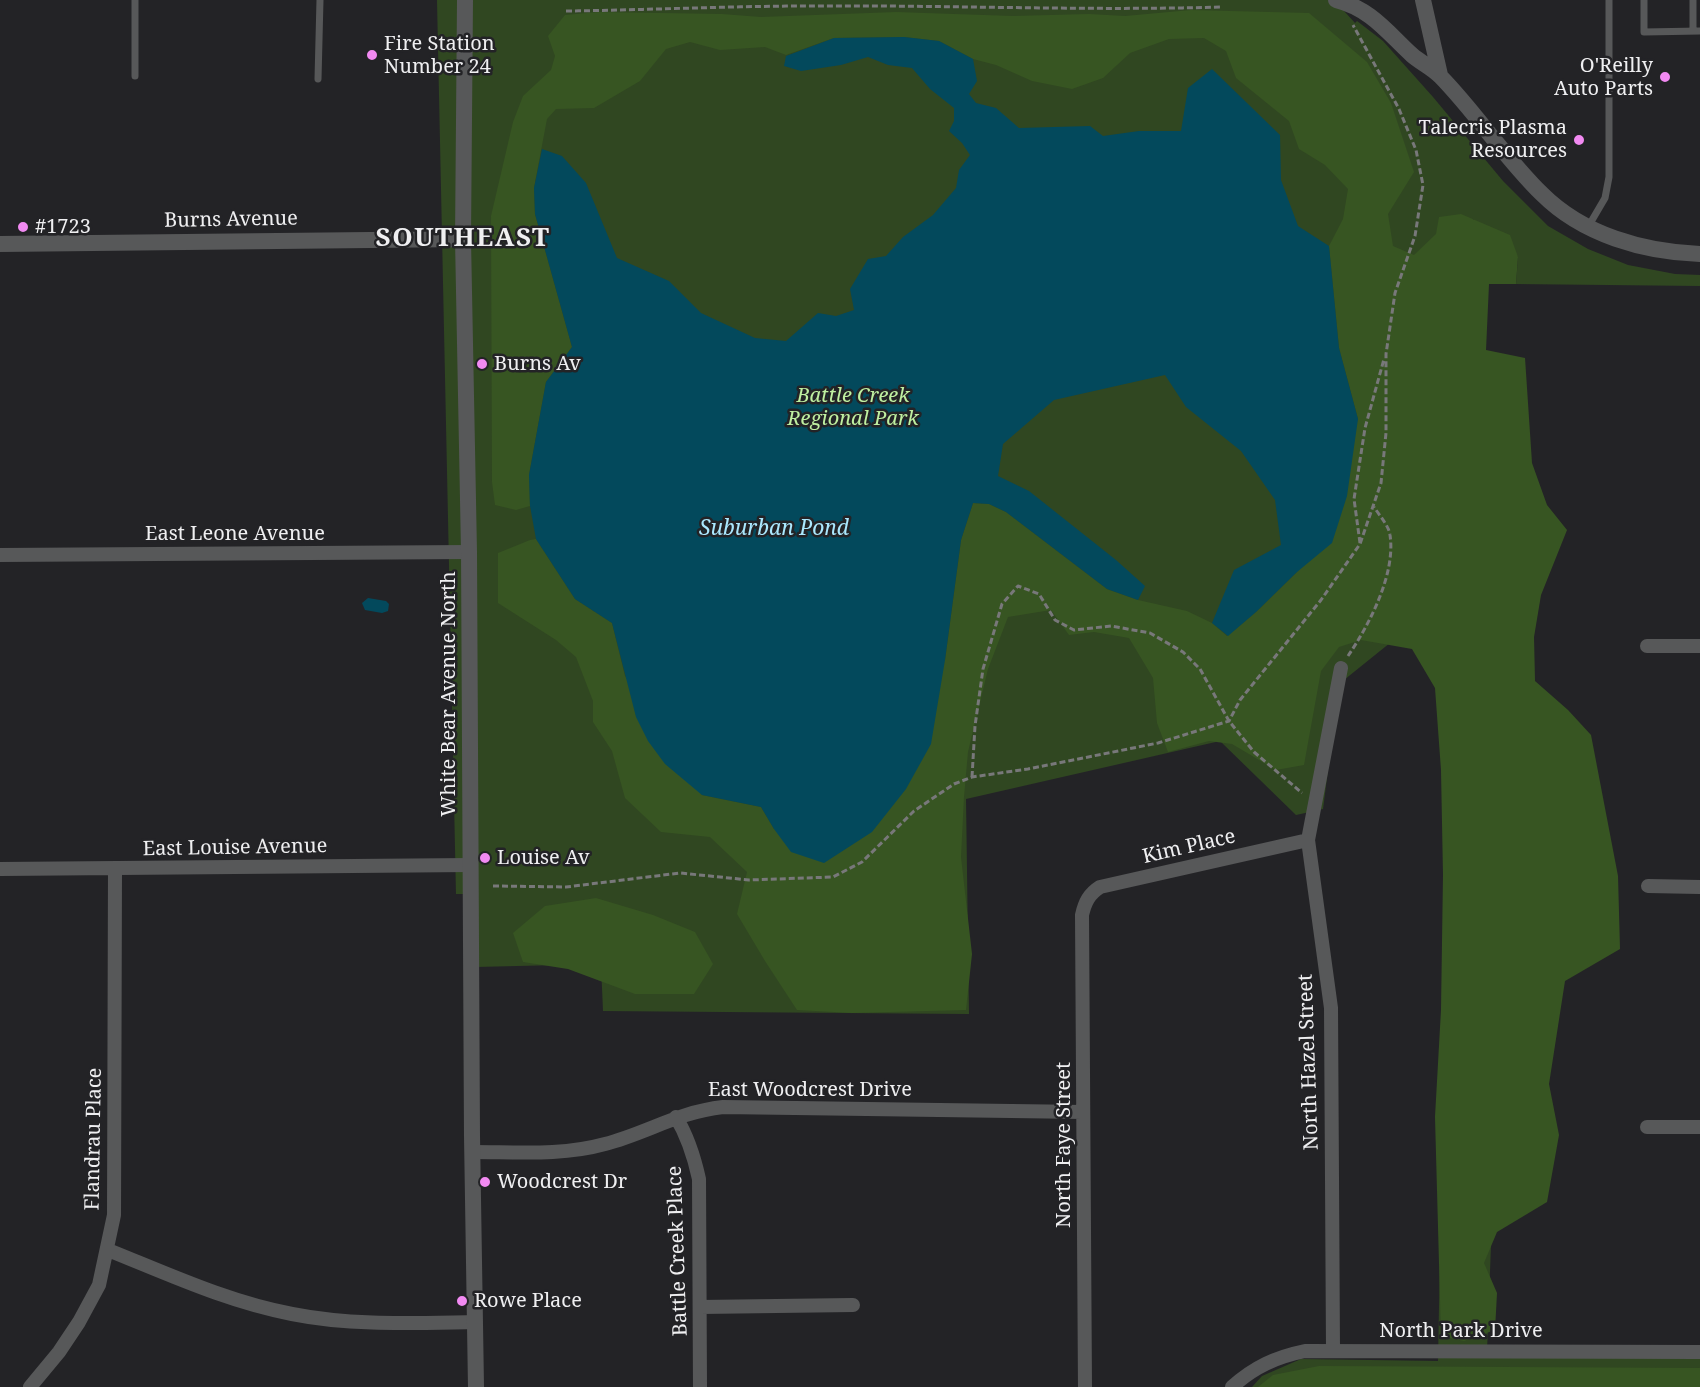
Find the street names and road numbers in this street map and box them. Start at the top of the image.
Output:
street label: Burns Avenue [164,207,298,233]
street label: East Leone Avenue [145,522,325,546]
street label: White Bear Avenue North [437,571,461,817]
street label: Kim Place [1140,825,1238,869]
street label: East Louise Avenue [143,834,327,862]
street label: North Hazel Street [1294,973,1324,1151]
street label: North Faye Street [1052,1062,1076,1228]
street label: Flandrau Place [81,1067,107,1211]
street label: East Woodcrest Drive [708,1078,912,1102]
street label: Battle Creek Place [663,1165,693,1337]
street label: North Park Drive [1379,1319,1543,1343]

